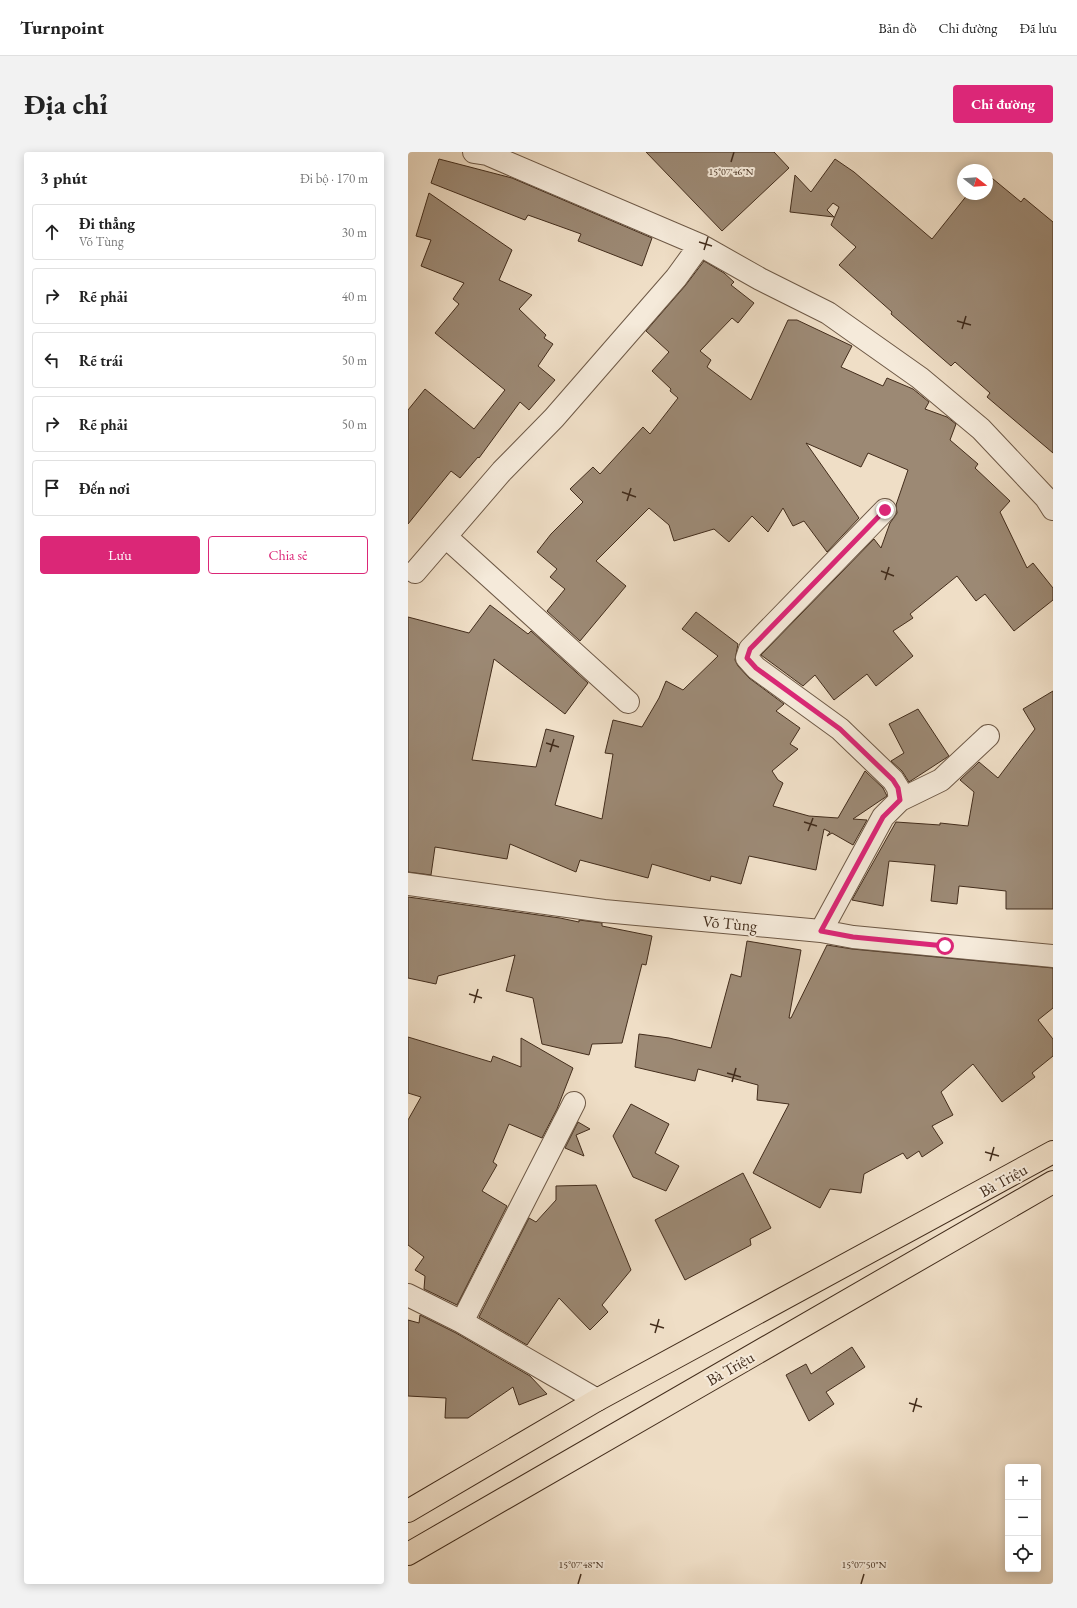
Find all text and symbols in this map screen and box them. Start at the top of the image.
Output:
text: Turnpoint [20,15,104,40]
text: Bản đồ [879,19,917,37]
text: Chỉ đường [939,19,997,37]
text: Đã lưu [1019,19,1057,37]
button: Chỉ đường [953,85,1053,123]
text: Địa chỉ [24,86,108,122]
north arrow [957,164,993,200]
text: 15°07'46"N [709,165,754,178]
text: 3 phút [40,167,87,189]
text: Đi bộ · 170 m [300,170,368,187]
text: Đi thẳng [79,214,135,233]
icon: ahead [41,221,63,243]
text: 30 m [342,224,367,241]
text: Võ Tùng [79,233,124,250]
icon: right [41,285,63,307]
text: Rẽ phải [79,287,128,306]
text: 40 m [342,288,367,305]
icon: left [41,349,63,371]
text: Rẽ trái [79,351,123,370]
text: 50 m [342,352,367,369]
icon: right [41,413,63,435]
text: Rẽ phải [79,415,128,434]
text: 50 m [342,416,367,433]
icon: arrive [41,477,63,499]
text: Đến nơi [79,479,130,498]
route end [876,501,894,519]
button: Lưu [40,536,200,574]
button: Chia sẻ [208,536,368,574]
street label: Võ Tùng [702,911,759,936]
route start [936,937,954,955]
street label: Bà Triệu [975,1158,1032,1202]
street label: Bà Triệu [702,1346,759,1391]
map controls [1005,1464,1041,1572]
button: + [1005,1464,1041,1500]
button: − [1005,1500,1041,1536]
button: locate [1005,1536,1041,1572]
text: 15°07'48"N [559,1558,604,1571]
text: 15°07'50"N [842,1558,887,1571]

